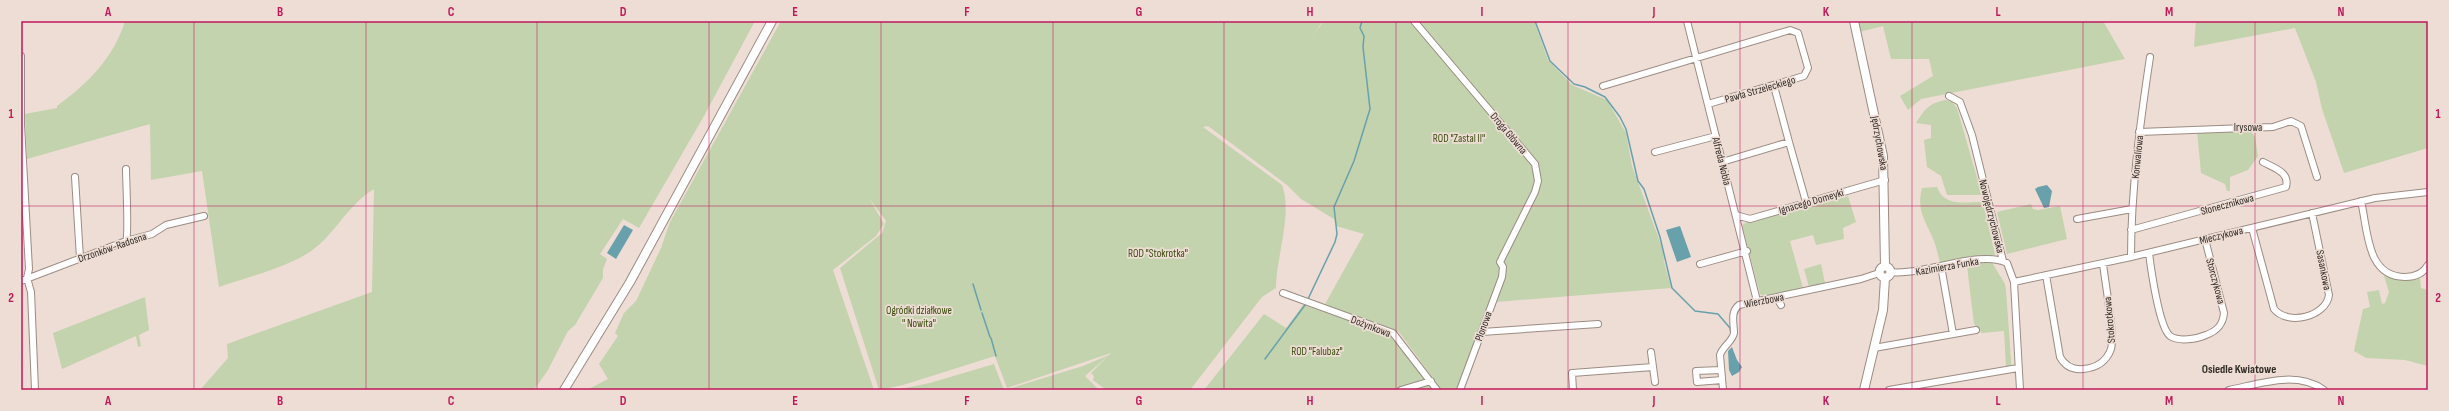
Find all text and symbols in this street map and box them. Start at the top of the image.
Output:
text: A [104,4,112,20]
text: B [277,4,283,20]
text: C [448,4,455,20]
text: D [620,4,627,20]
text: E [792,4,798,20]
text: F [964,4,970,20]
text: G [1136,4,1143,20]
text: H [1307,4,1314,20]
text: I [1481,4,1484,20]
text: J [1652,4,1656,20]
text: K [1823,4,1830,20]
text: L [1995,4,2001,20]
text: M [2165,4,2173,20]
text: N [2338,4,2345,20]
street label: Pawła Strzeleckiego [1723,73,1797,106]
text: 1 [8,106,14,122]
text: 1 [2435,106,2441,122]
street label: Droga Główna [1487,110,1530,157]
street label: Jędrzychowska [1868,114,1891,171]
street label: Irysowa [2234,121,2262,134]
park label: ROD "Zastal II" [1433,132,1485,145]
street label: Alfreda Nobla [1709,135,1734,187]
street label: Konwaliowa [2129,135,2146,179]
street label: Nowojędrzychowska [1976,178,2007,254]
street label: Ignacego Domeyki [1777,186,1845,217]
street label: Słonecznikowa [2199,191,2255,218]
street label: Mieczykowa [2198,224,2244,247]
street label: Drzonków-Radosna [76,230,148,265]
park label: ROD "Stokrotka" [1128,247,1188,260]
street label: Sasankowa [2313,249,2334,291]
street label: Kazimierza Funka [1915,255,1980,278]
street label: Storczykowa [2203,257,2228,305]
text: 2 [8,290,14,306]
street label: Wierzbowa [1743,290,1785,311]
text: 2 [2435,290,2441,306]
street label: Stokrotkowa [2101,296,2118,344]
park label: Ogródki działkowe " Nowita" [886,304,952,330]
street label: Plonowa [1472,310,1495,343]
street label: Dożynkowa [1349,313,1393,340]
park label: ROD "Falubaz" [1291,345,1343,358]
district label: Osiedle Kwiatowe [2202,362,2276,377]
text: A [104,393,112,409]
text: B [277,393,283,409]
text: C [448,393,455,409]
text: D [620,393,627,409]
text: E [792,393,798,409]
text: F [964,393,970,409]
text: G [1136,393,1143,409]
text: H [1307,393,1314,409]
text: I [1481,393,1484,409]
text: J [1652,393,1656,409]
text: K [1823,393,1830,409]
text: L [1995,393,2001,409]
text: M [2165,393,2173,409]
text: N [2338,393,2345,409]

